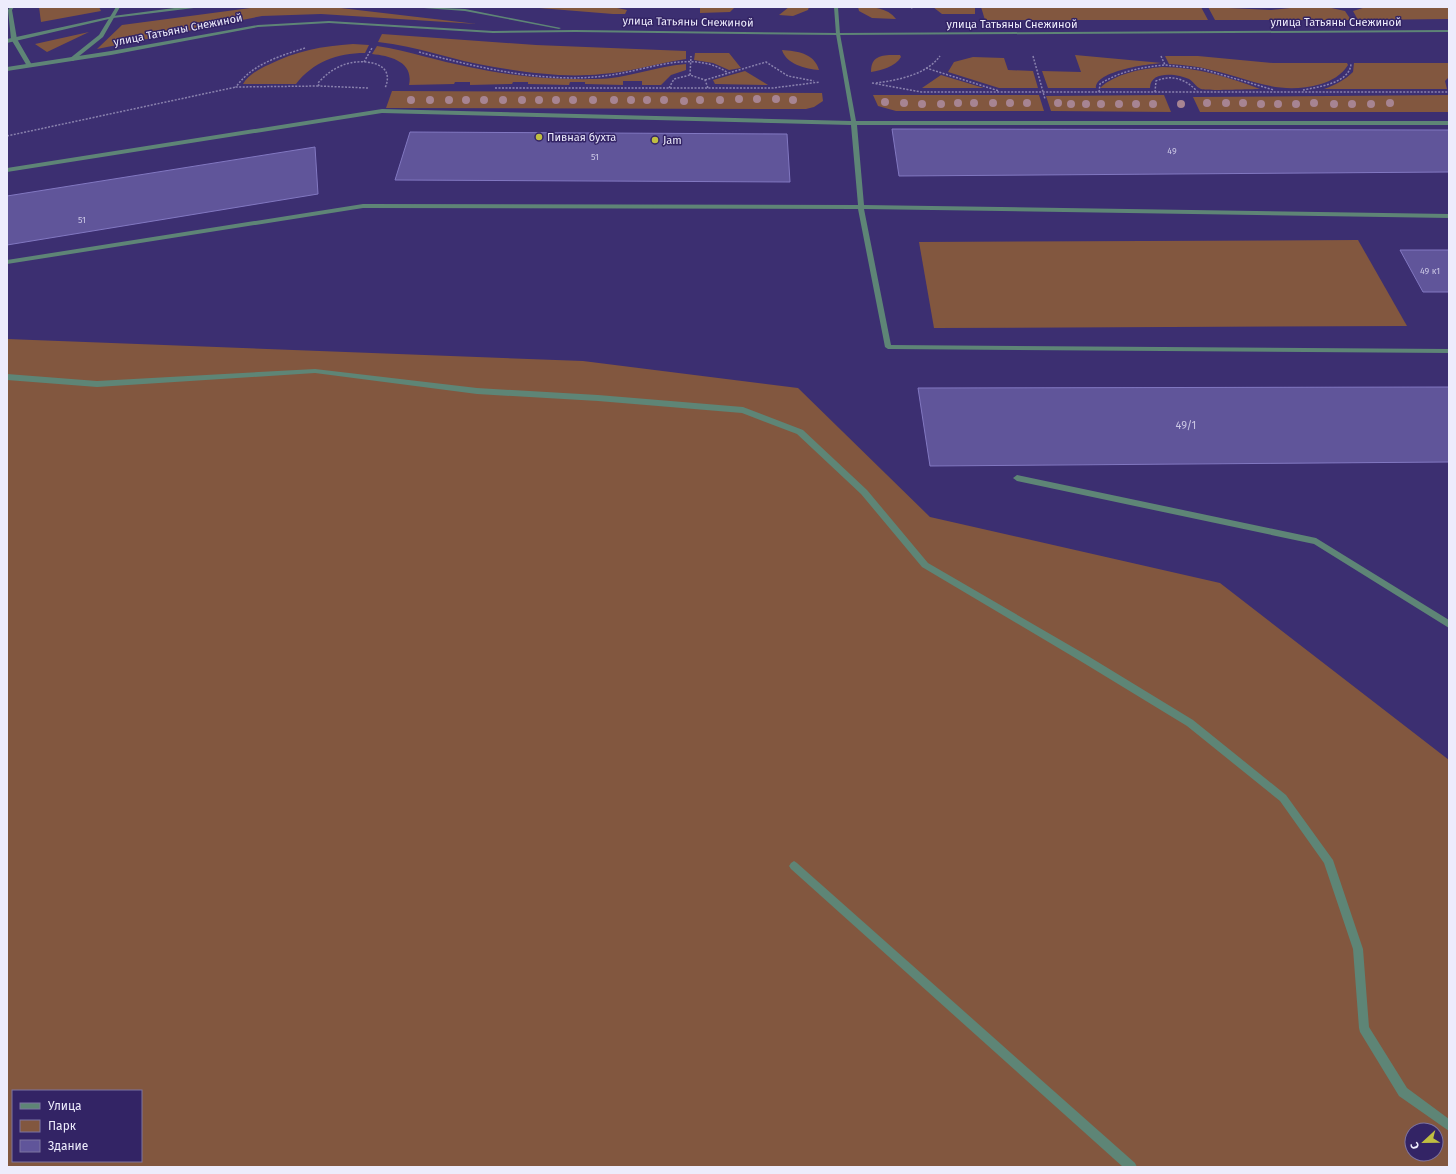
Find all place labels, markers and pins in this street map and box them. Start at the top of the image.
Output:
place label: Пивная бухта [547,131,616,144]
marker: Пивная бухта [534,132,544,142]
place label: Jam [663,134,682,147]
marker: Jam [650,135,660,145]

